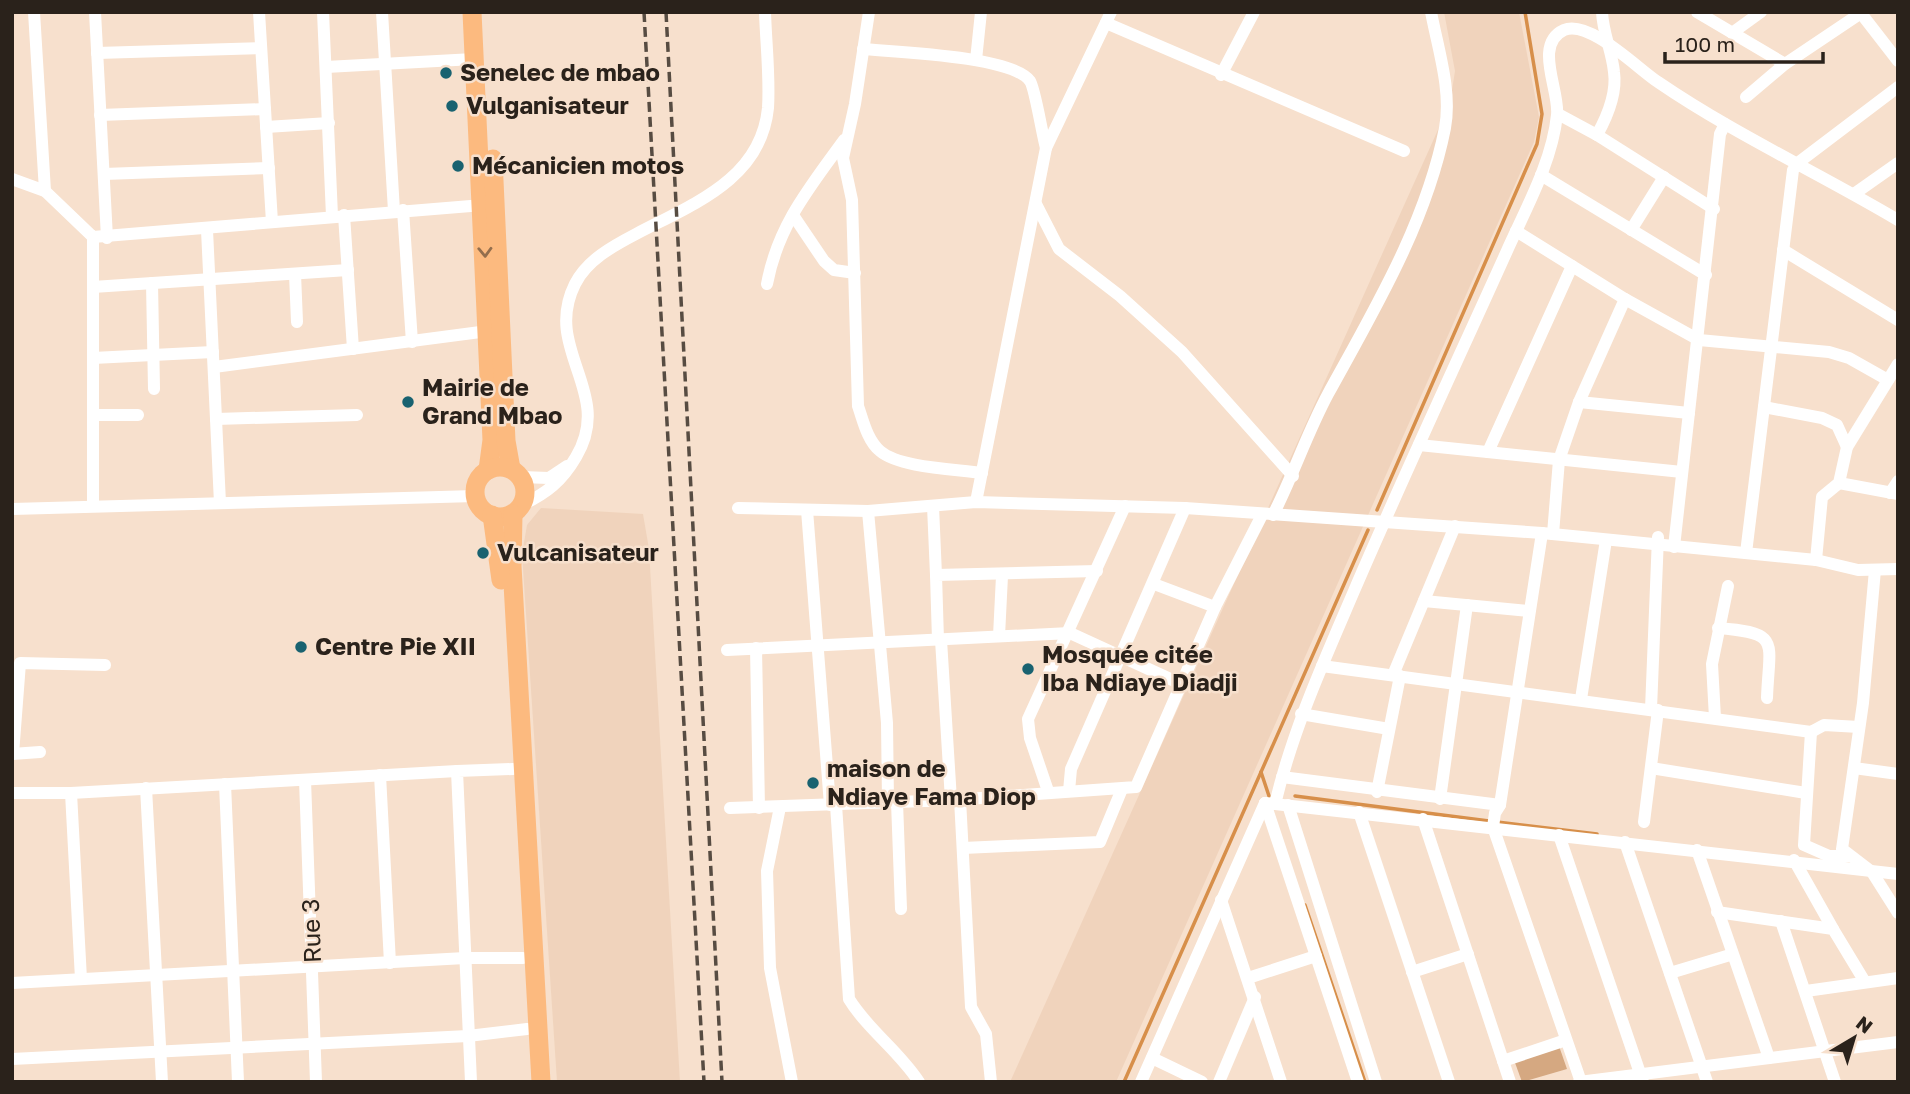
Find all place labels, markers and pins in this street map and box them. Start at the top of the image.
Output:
place label: Senelec de mbao [460,57,660,86]
marker: Senelec de mbao [438,65,454,81]
place label: Vulganisateur [466,90,629,119]
marker: Vulganisateur [444,98,460,114]
place label: Mécanicien motos [472,150,684,179]
marker: Mécanicien motos [450,158,466,174]
place label: Mairie de Grand Mbao [422,372,562,429]
marker: Mairie de Grand Mbao [400,394,416,410]
place label: Vulcanisateur [497,537,659,566]
marker: Vulcanisateur [475,545,491,561]
place label: Centre Pie XII [315,631,476,660]
marker: Centre Pie XII [293,639,309,655]
place label: Mosquée citée Iba Ndiaye Diadji [1042,639,1238,696]
marker: Mosquée citée Iba Ndiaye Diadji [1020,661,1036,677]
place label: maison de Ndiaye Fama Diop [827,753,1036,810]
marker: maison de Ndiaye Fama Diop [805,775,821,791]

